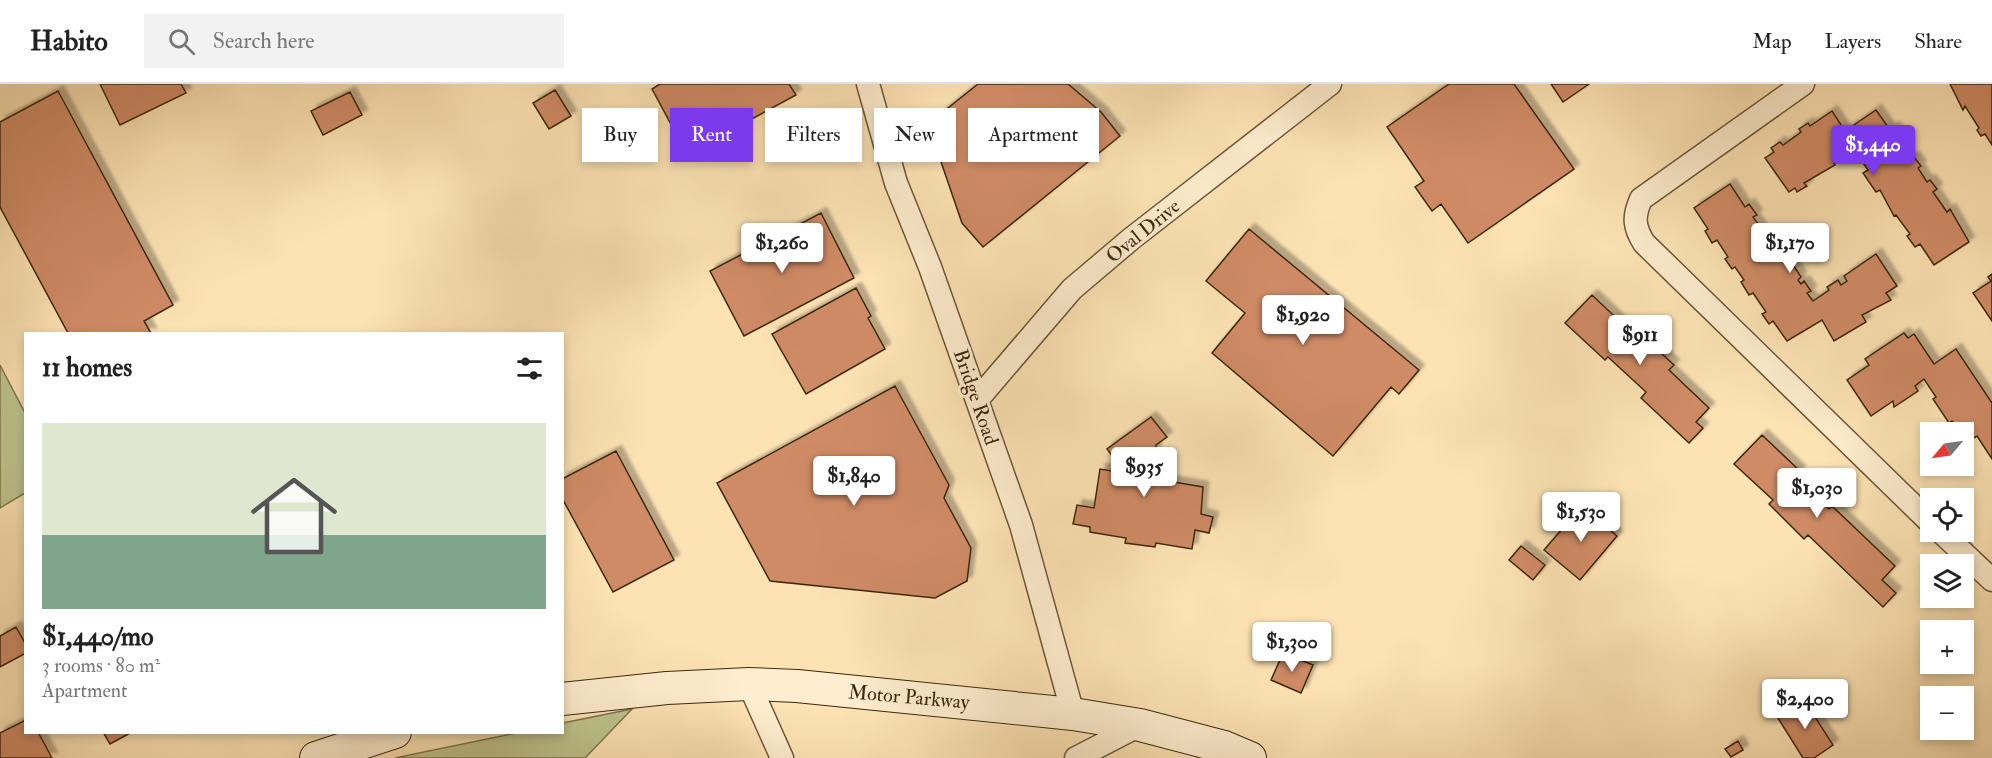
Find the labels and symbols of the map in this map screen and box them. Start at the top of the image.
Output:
pin: $1,440 [1824,125,1922,176]
street label: Oval Drive [1101,194,1185,268]
pin: $1,260 [733,223,831,274]
pin: $1,170 [1741,223,1839,274]
pin: $1,920 [1254,295,1352,346]
pin: $911 [1604,315,1676,366]
street label: Bridge Road [948,346,1004,448]
north arrow [1920,422,1974,476]
pin: $935 [1108,447,1180,498]
pin: $1,840 [805,456,903,507]
pin: $1,030 [1768,468,1866,519]
pin: $1,530 [1532,492,1630,543]
pin: $1,300 [1243,622,1341,673]
street label: Motor Parkway [847,679,972,715]
pin: $2,400 [1756,679,1854,730]

